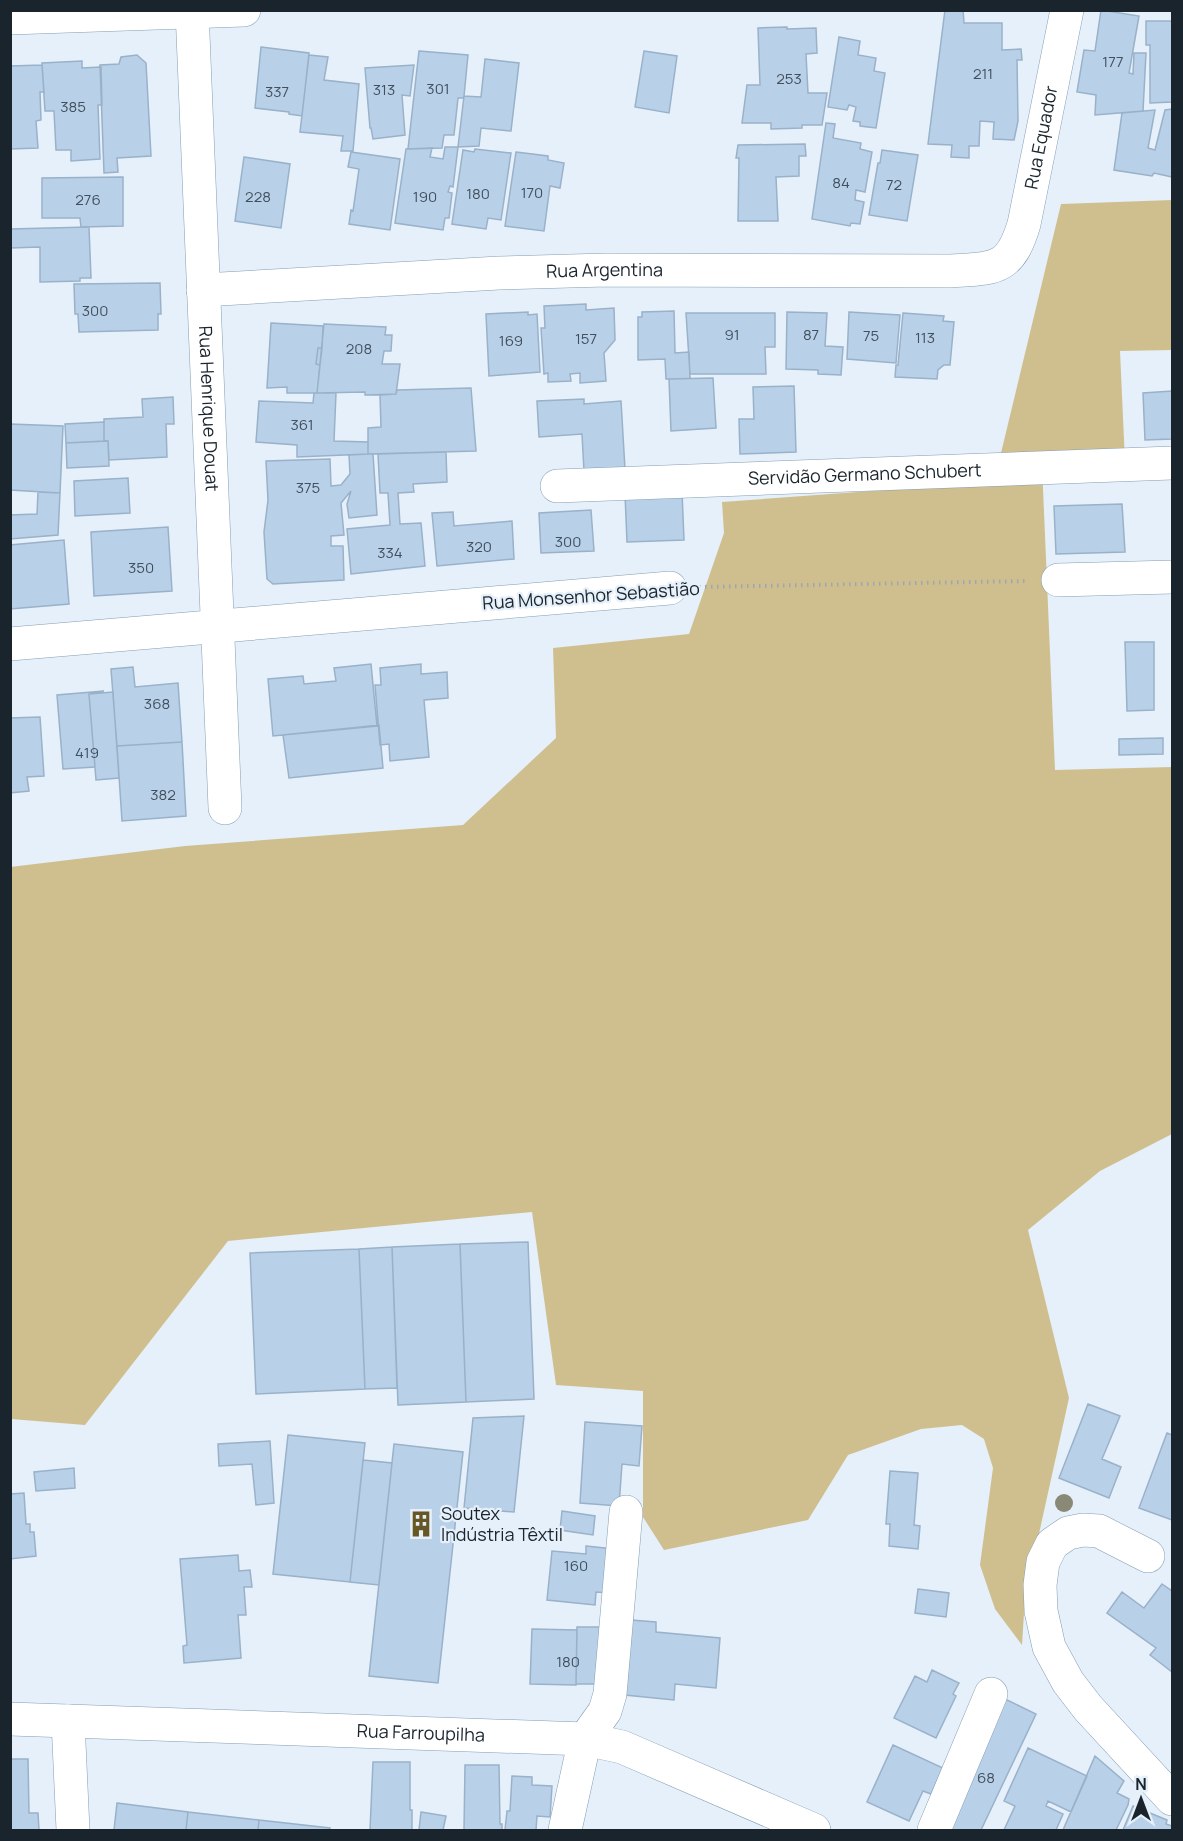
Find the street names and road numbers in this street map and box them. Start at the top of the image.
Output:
street label: Rua Equador [1018,83,1063,191]
street label: Rua Argentina [546,257,663,283]
street label: Rua Henrique Douat [194,325,225,492]
street label: Servidão Germano Schubert [748,457,982,490]
street label: Rua Monsenhor Sebastião [481,575,700,615]
street label: Rua Farroupilha [356,1718,485,1747]

